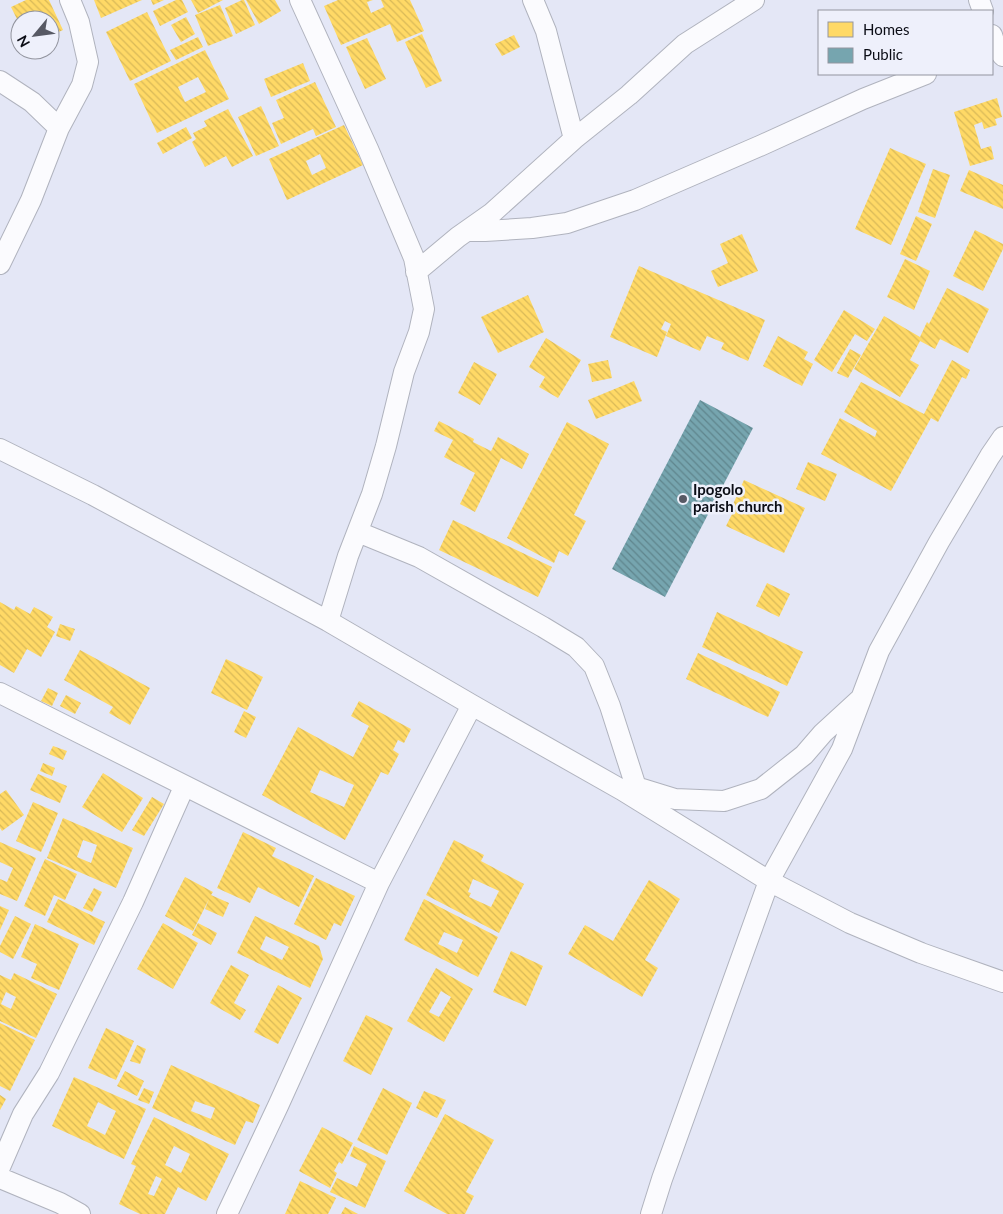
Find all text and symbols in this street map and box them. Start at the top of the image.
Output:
north arrow [10,10,60,60]
legend [818,10,993,75]
text: Homes [863,20,909,38]
text: N [13,33,33,50]
text: Public [863,45,903,63]
place label: Ipogolo parish church [693,480,782,515]
marker: Ipogolo parish church [677,493,689,505]

